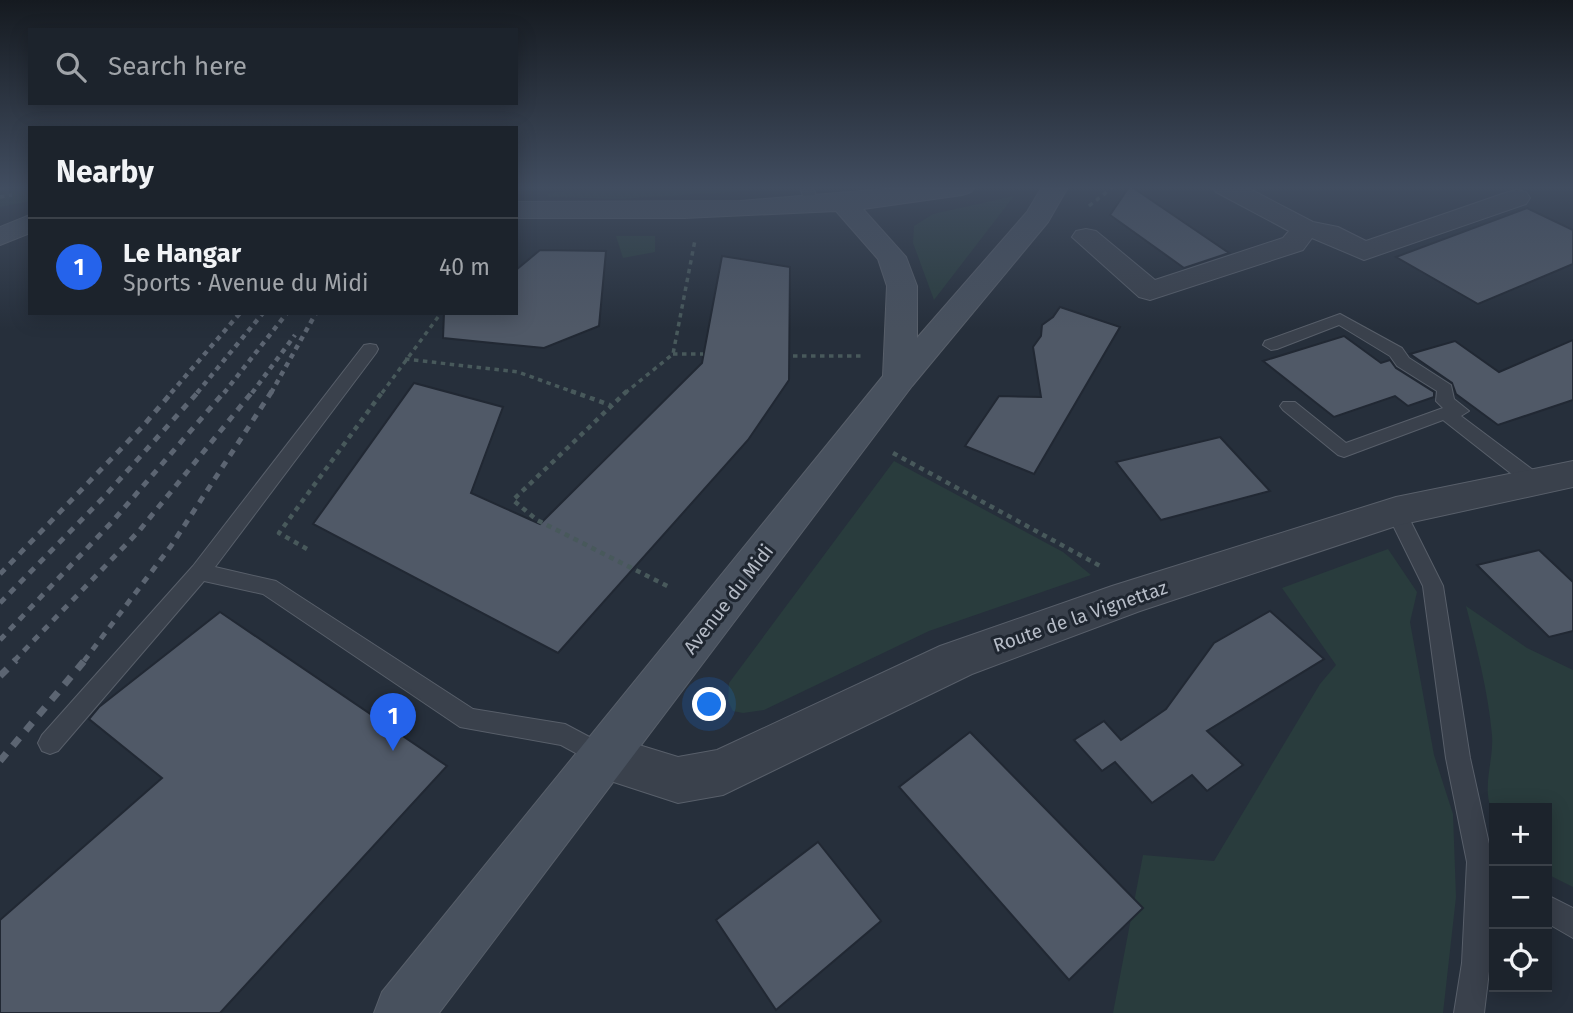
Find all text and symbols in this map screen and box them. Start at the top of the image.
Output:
search box [28,28,518,105]
icon: search [52,48,90,86]
text: Search here [108,51,247,82]
text: Nearby [56,154,154,190]
text: Le Hangar [123,238,241,269]
text: 1 [74,253,84,281]
text: 40 m [439,253,490,281]
text: Sports · Avenue du Midi [123,269,369,297]
street label: Avenue du Midi [679,540,778,659]
street label: Route de la Vignettaz [990,576,1170,657]
your location [692,687,726,721]
pin: 1 [370,693,416,751]
map controls [1489,803,1552,992]
button: + [1489,803,1552,866]
button: − [1489,866,1552,929]
button: locate [1489,929,1552,992]

